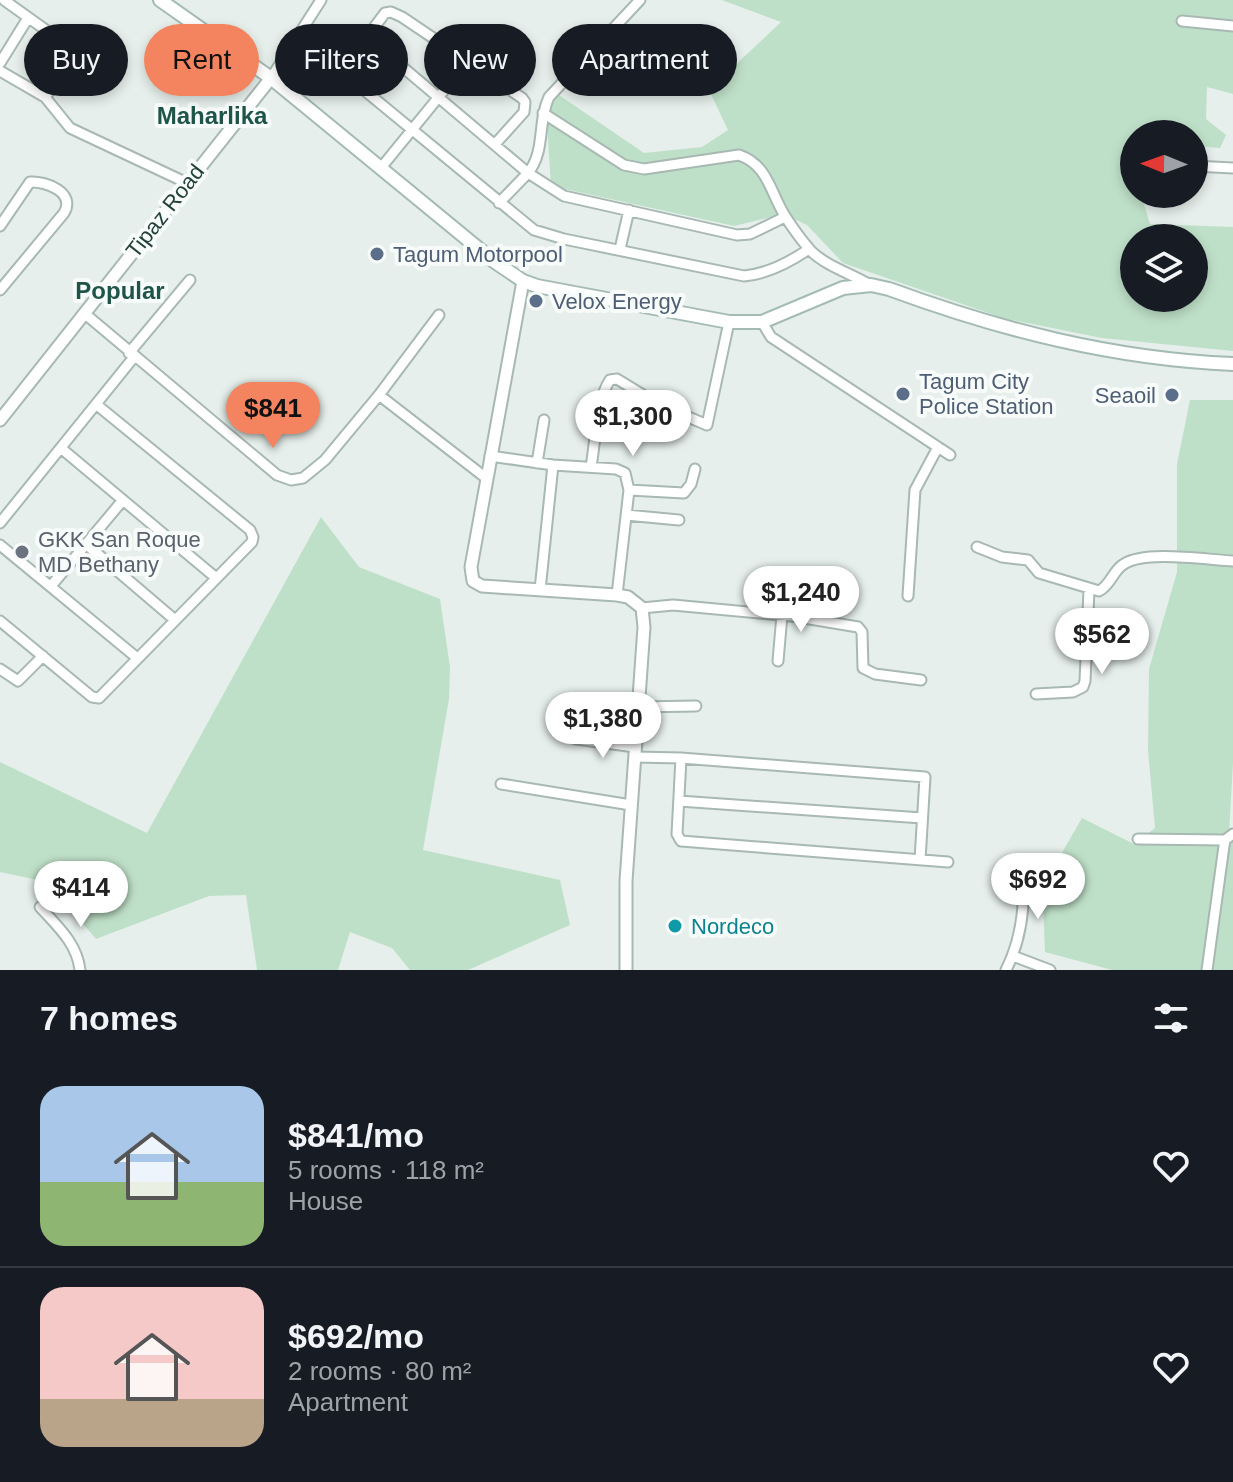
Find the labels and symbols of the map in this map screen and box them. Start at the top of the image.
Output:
district label: Maharlika [157,102,268,129]
north arrow [1120,120,1208,208]
street label: Tipaz Road [121,159,209,263]
place label: Tagum Motorpool [393,242,563,267]
marker: Tagum Motorpool [368,245,386,263]
district label: Popular [75,277,165,304]
place label: Velox Energy [552,289,682,314]
marker: Velox Energy [527,292,545,310]
place label: Tagum City Police Station [919,369,1054,419]
pin: $841 [226,382,320,450]
place label: Seaoil [1095,383,1156,408]
marker: Tagum City Police Station [894,385,912,403]
marker: Seaoil [1163,386,1181,404]
pin: $1,300 [568,390,698,458]
place label: GKK San Roque MD Bethany [38,527,201,577]
marker: GKK San Roque MD Bethany [13,543,31,561]
pin: $1,240 [736,566,866,634]
pin: $562 [1055,608,1149,676]
pin: $1,380 [538,692,668,760]
pin: $692 [991,853,1085,921]
pin: $414 [34,861,128,929]
place label: Nordeco [691,914,774,939]
marker: Nordeco [666,917,684,935]

